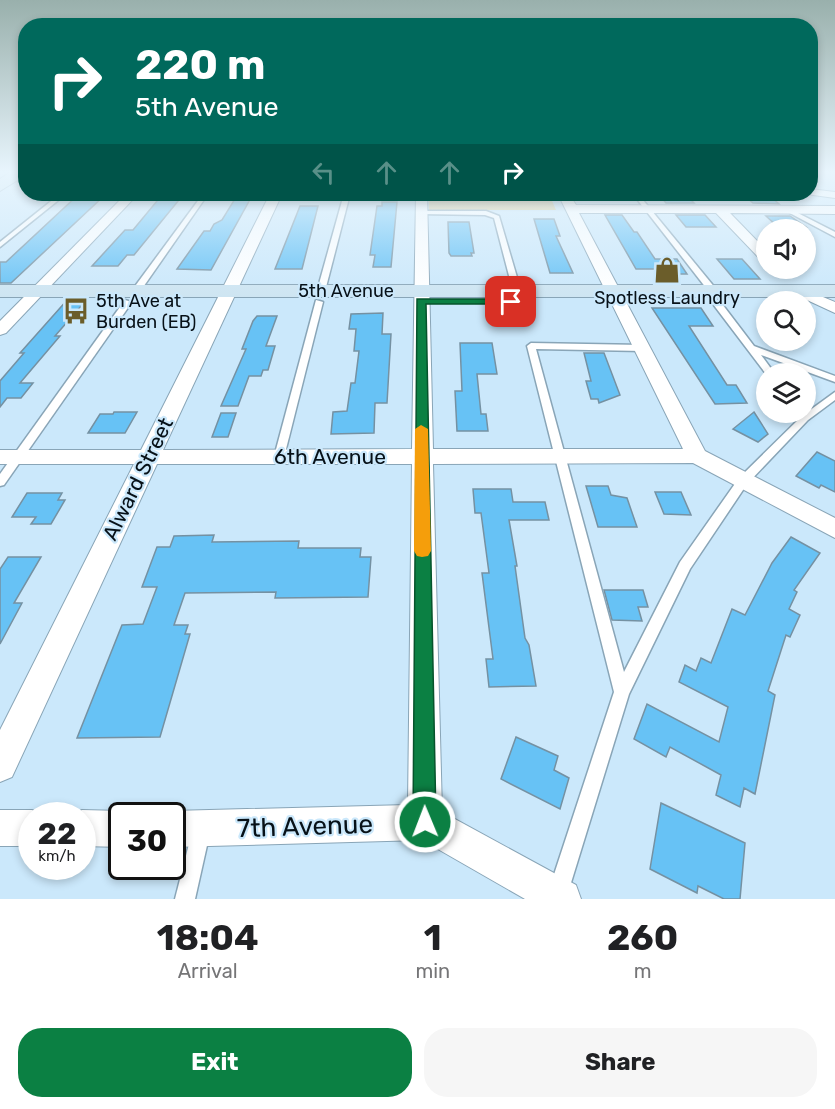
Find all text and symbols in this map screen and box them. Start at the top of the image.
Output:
text: 220 m [135,40,266,90]
icon: right [36,42,114,120]
text: 5th Avenue [135,91,279,123]
icon: left [307,156,340,189]
icon: ahead [370,156,403,189]
icon: ahead [433,156,466,189]
icon: right [496,156,529,189]
map controls [756,219,816,423]
button: sound [756,219,816,279]
shop icon: Spotless Laundry [652,255,682,285]
pin [485,276,536,327]
street label: 5th Avenue [298,280,394,302]
icon: arrive [494,285,527,318]
place label: Spotless Laundry [594,287,740,309]
place label: 5th Ave at Burden (EB) [96,290,196,333]
button: search [756,291,816,351]
bus stop icon: 5th Ave at Burden (EB) [61,296,91,326]
button: layers [756,363,816,423]
street label: Alward Street [97,413,178,544]
street label: 6th Avenue [274,444,386,469]
position arrow [393,790,457,854]
speed limit sign: 30 [108,802,186,880]
street label: 7th Avenue [236,809,374,844]
text: 22 [38,816,77,852]
text: km/h [38,847,76,865]
text: 18:04 [157,916,259,959]
text: 1 [424,916,442,959]
text: 260 [607,916,678,959]
text: Arrival [178,959,238,983]
text: min [415,959,450,983]
text: m [634,959,651,983]
button: Exit [18,1028,412,1097]
button: Share [424,1028,817,1097]

